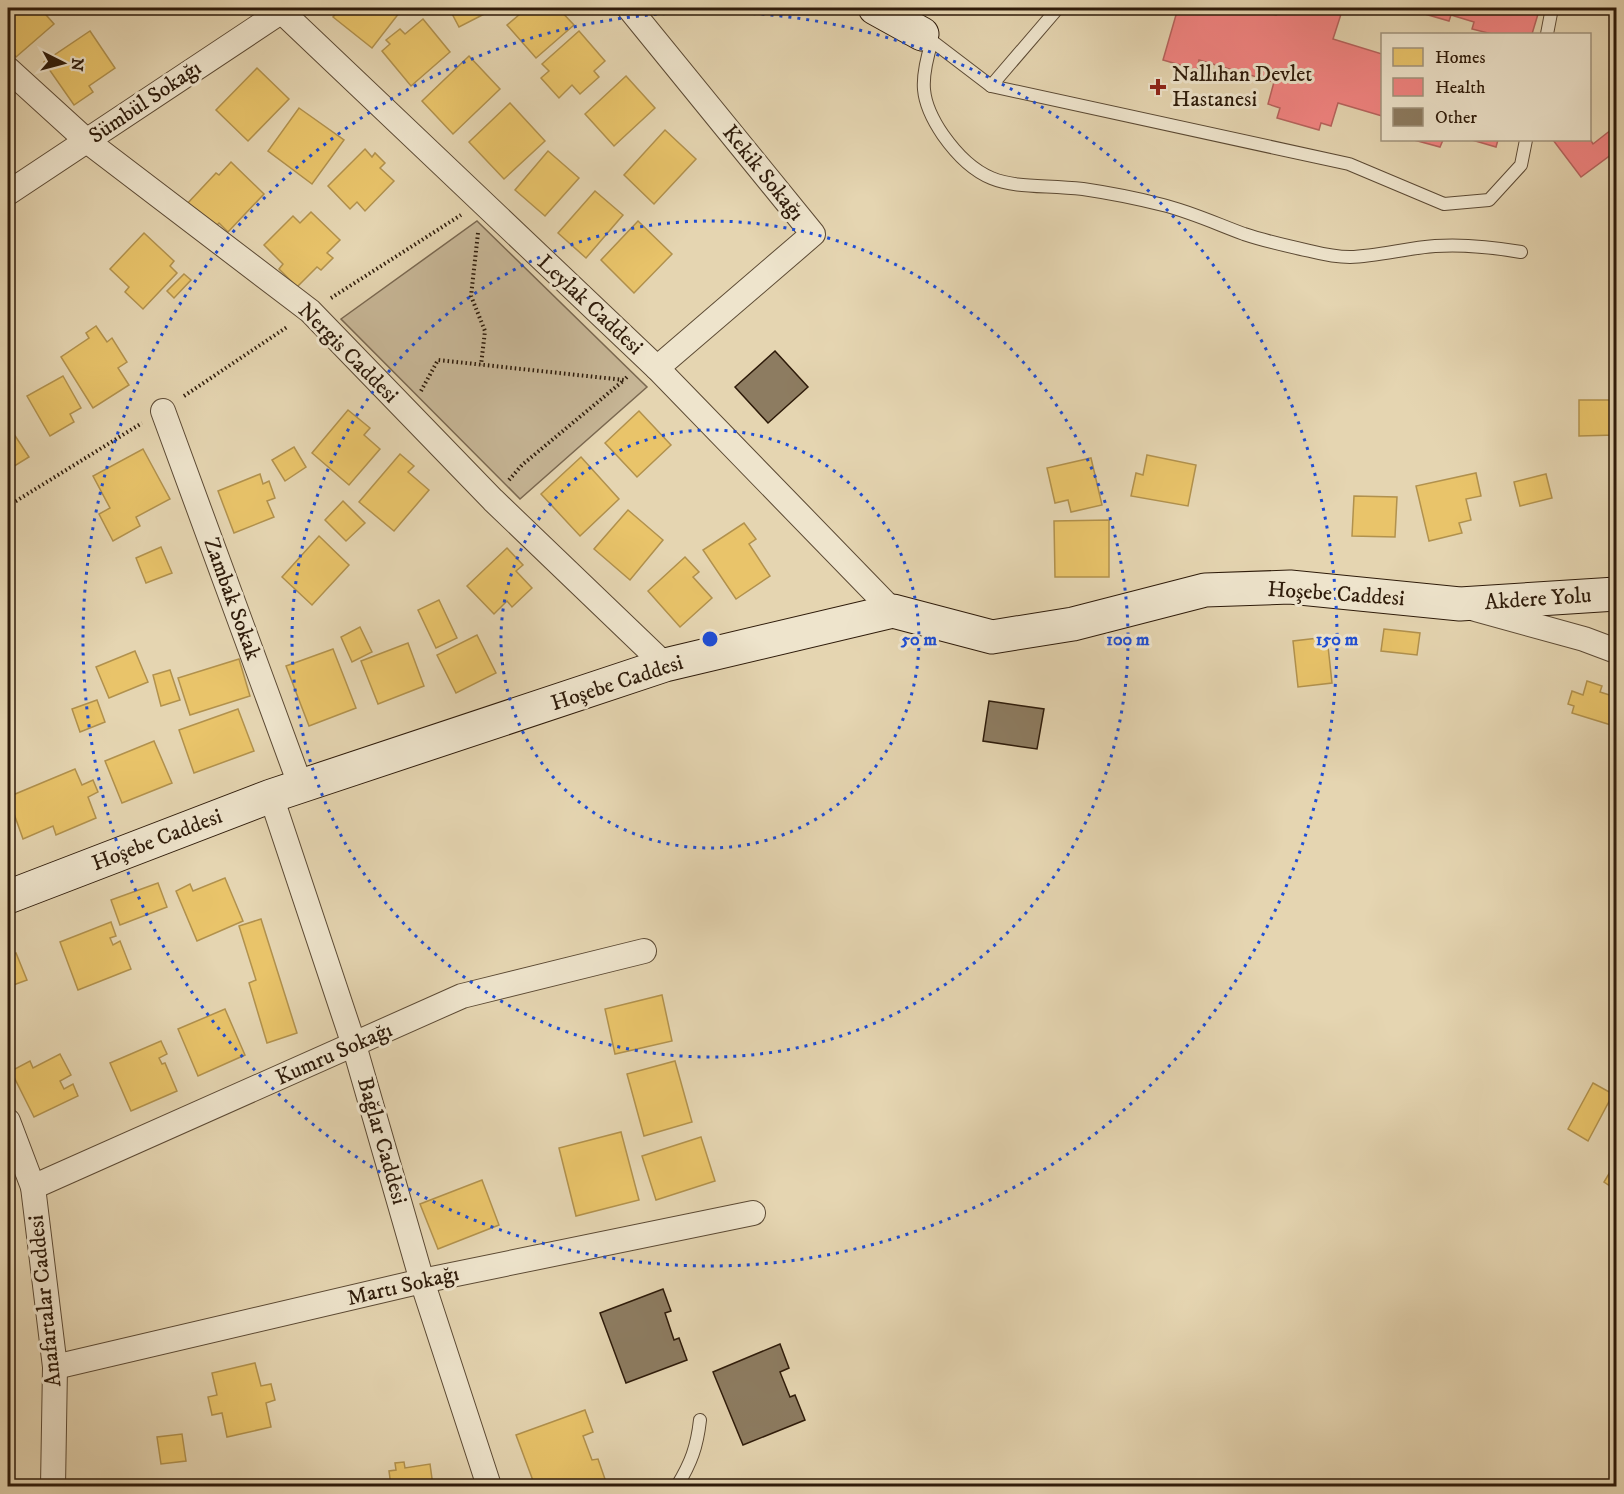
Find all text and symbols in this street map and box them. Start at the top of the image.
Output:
north arrow [33,33,93,93]
legend [1381,33,1591,141]
text: Homes [1435,47,1486,69]
street label: Sümbül Sokağı [84,55,206,149]
text: N [66,57,88,72]
place label: Nallıhan Devlet Hastanesi [1172,61,1312,113]
text: Health [1435,77,1486,99]
marker: Nallıhan Devlet Hastanesi [1149,78,1167,96]
text: Other [1435,107,1477,129]
street label: Kekik Sokağı [716,120,810,226]
street label: Leylak Caddesi [532,249,648,361]
street label: Nergis Caddesi [292,297,404,409]
street label: Zambak Sokak [197,534,267,664]
street label: Hoşebe Caddesi [1266,576,1406,612]
street label: Akdere Yolu [1484,582,1592,616]
centre of rings [700,629,720,649]
text: 50 m [900,629,937,651]
text: 100 m [1106,629,1150,651]
text: 150 m [1316,629,1359,651]
street label: Hoşebe Caddesi [547,649,687,717]
street label: Hoşebe Caddesi [88,803,226,877]
street label: Kumru Sokağı [272,1016,396,1092]
street label: Bağlar Caddesi [351,1074,413,1208]
street label: Anafartalar Caddesi [23,1214,67,1388]
street label: Martı Sokağı [344,1260,462,1312]

